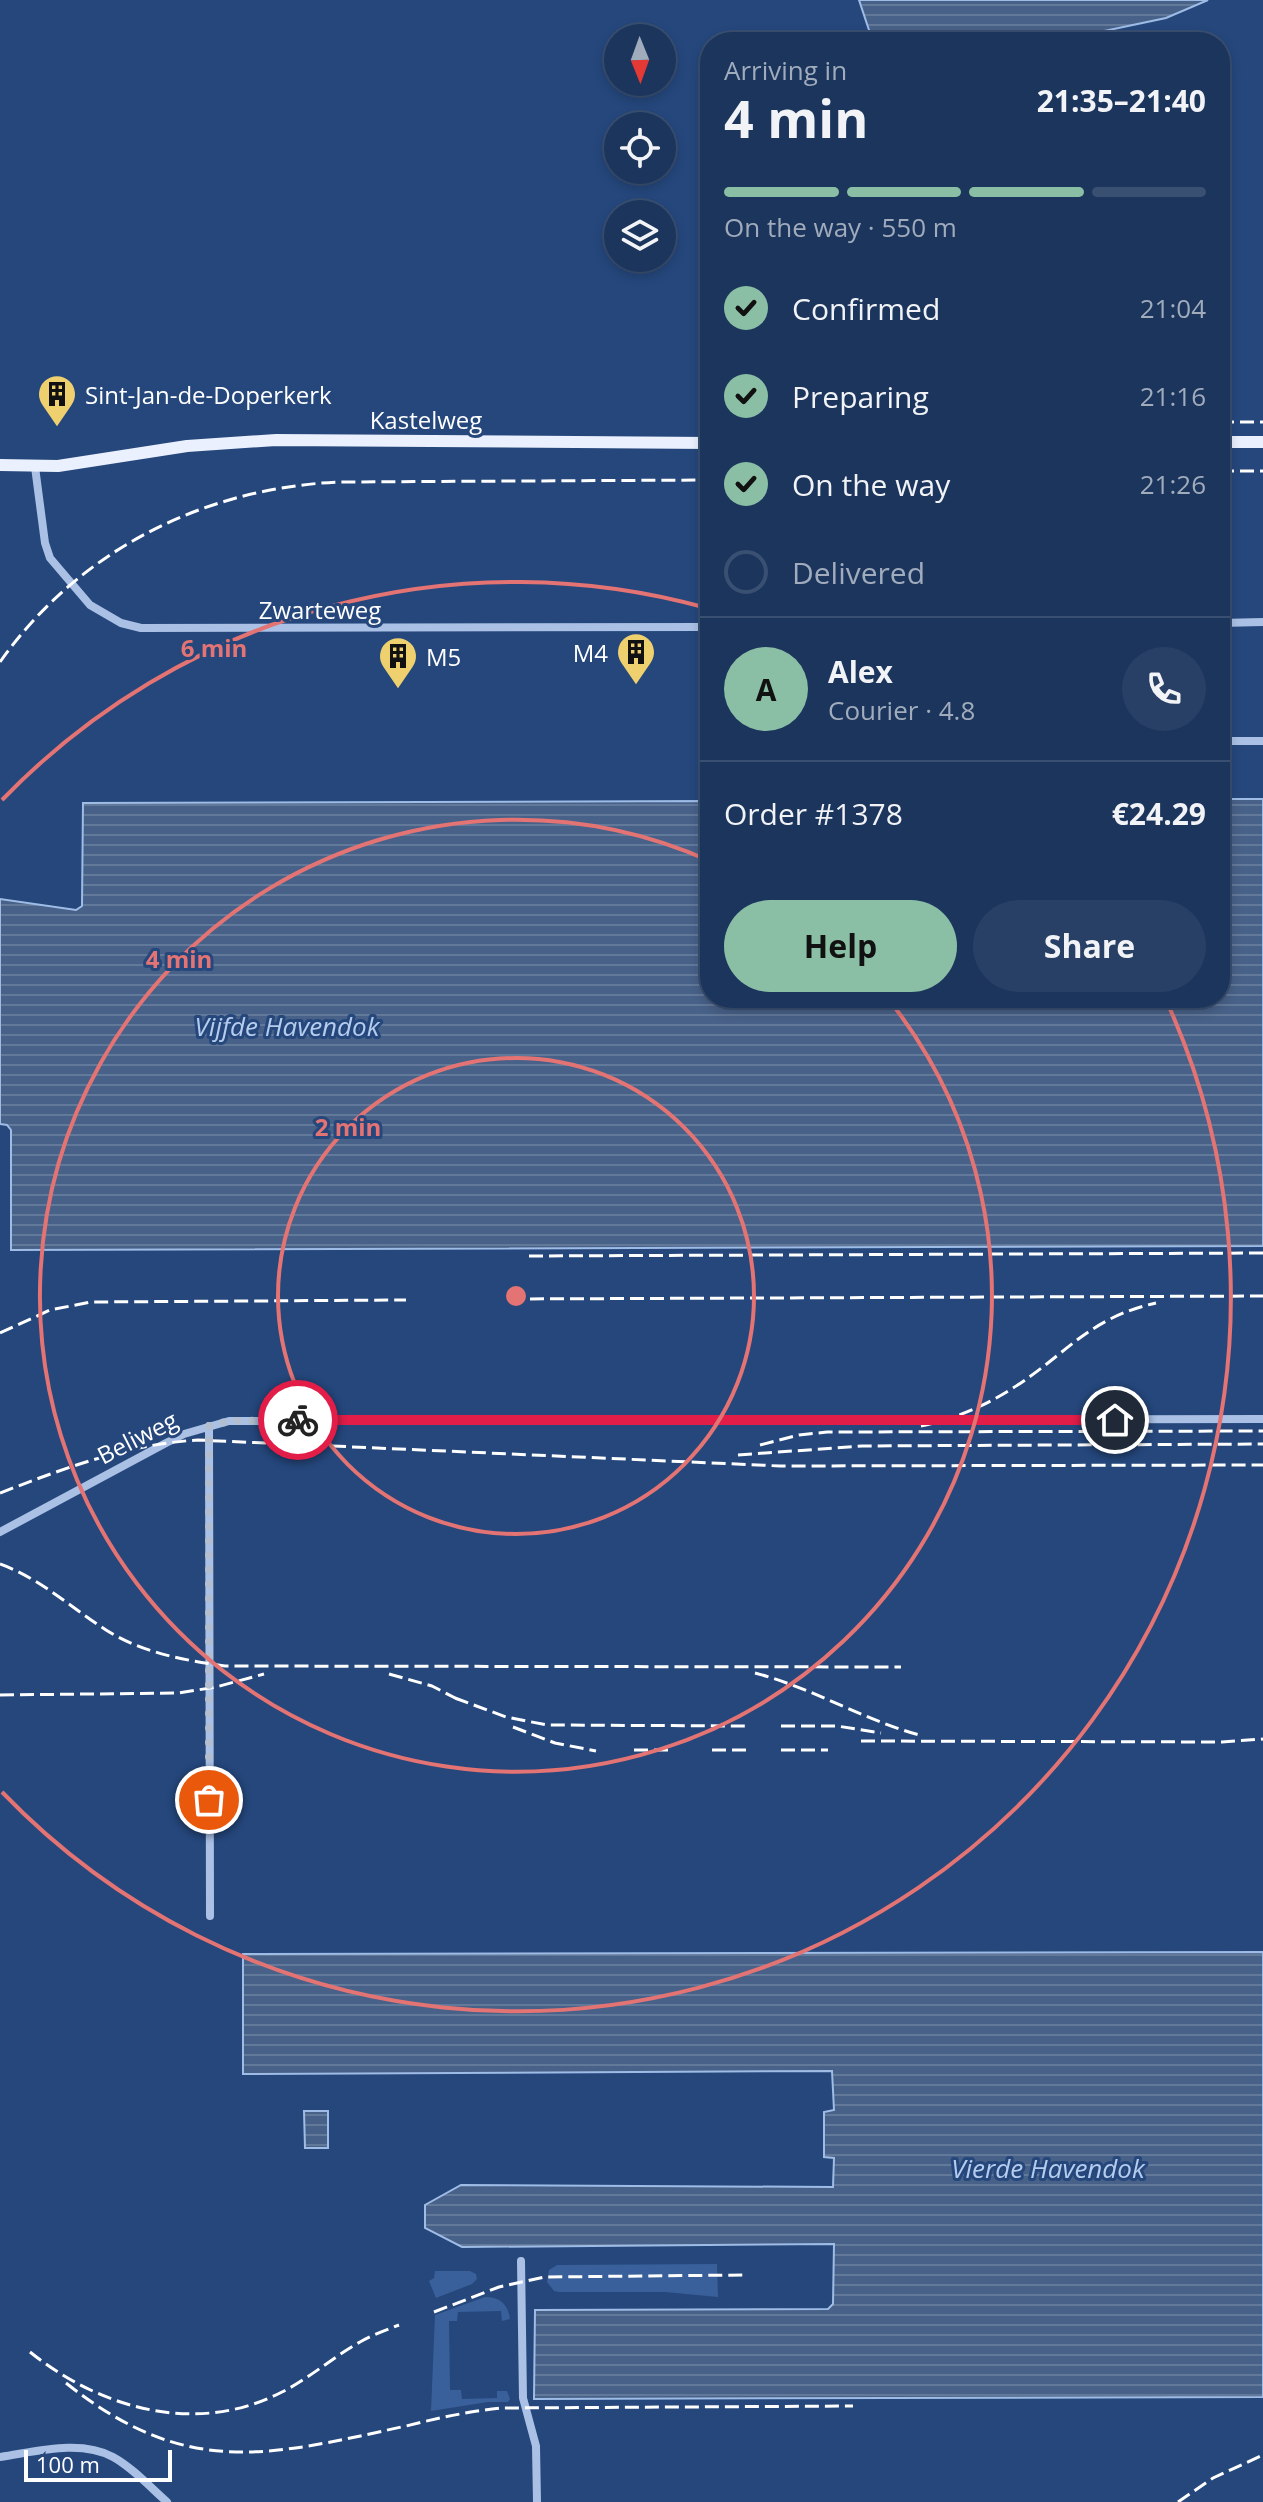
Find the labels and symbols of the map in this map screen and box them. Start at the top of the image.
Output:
north arrow [604,24,676,96]
building icon: Sint-Jan-de-Doperkerk [36,373,78,428]
place label: Sint-Jan-de-Doperkerk [85,378,332,411]
street label: Kastelweg [370,403,482,436]
street label: Zwarteweg [259,593,381,626]
text: 6 min [181,631,247,664]
building icon: M4 [615,631,657,686]
building icon: M5 [377,635,419,690]
place label: M4 [573,636,608,669]
place label: M5 [426,640,461,673]
text: 4 min [146,942,212,975]
water label: Vijfde Havendok [195,1008,381,1044]
text: 2 min [315,1110,381,1143]
centre of rings [502,1282,530,1310]
courier [258,1380,338,1460]
pin [1081,1386,1149,1454]
street label: Beliweg [91,1403,183,1471]
pin [175,1766,243,1834]
water label: Vierde Havendok [951,2150,1146,2186]
scale bar [24,2446,172,2482]

